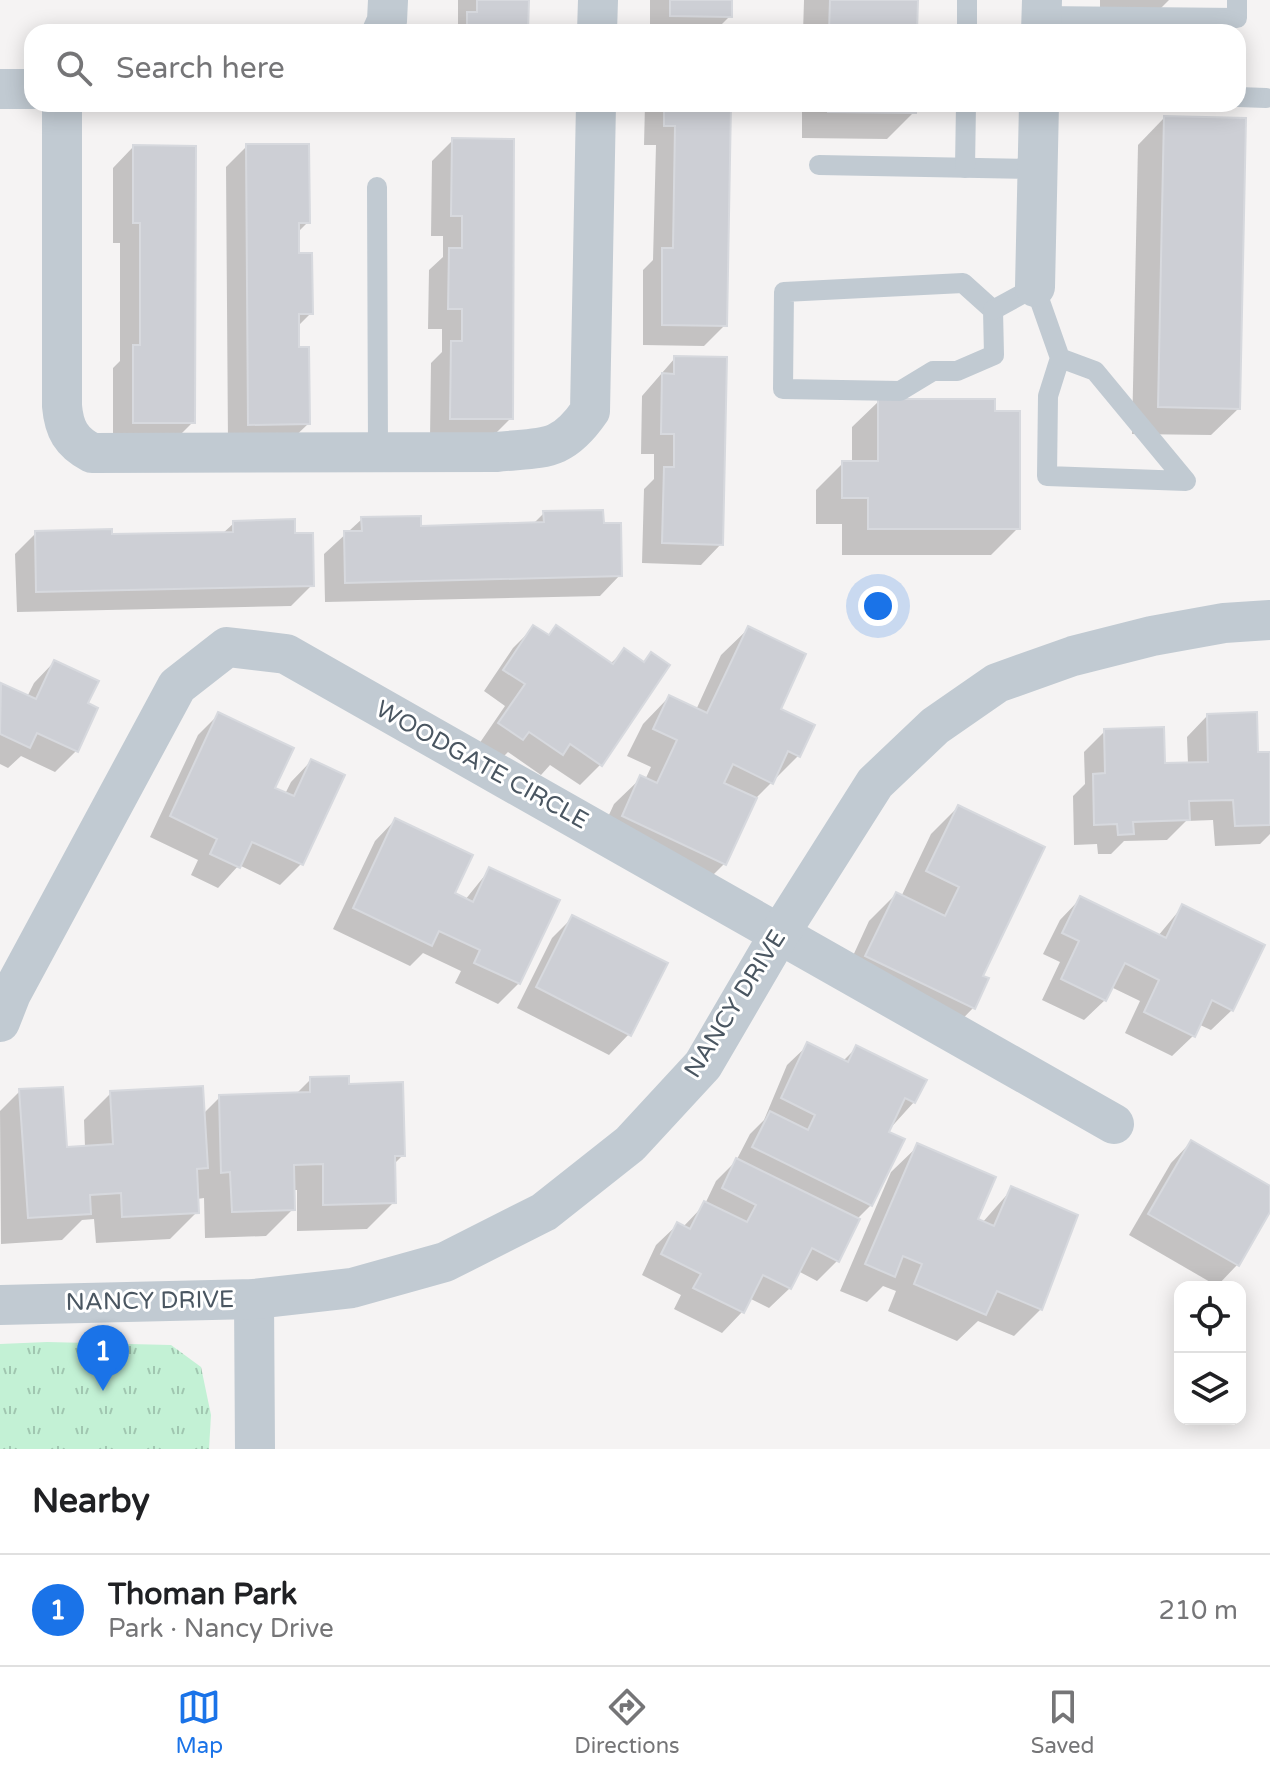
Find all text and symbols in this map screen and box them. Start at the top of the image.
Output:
search box [24,24,1246,112]
icon: search [52,46,96,90]
text: Search here [116,50,285,87]
your location [858,586,898,626]
street label: WOODGATE CIRCLE [371,695,593,835]
street label: NANCY DRIVE [678,925,792,1083]
map controls [1174,1281,1246,1425]
button: locate [1174,1281,1246,1353]
street label: NANCY DRIVE [65,1285,235,1317]
pin: 1 [77,1325,129,1391]
button: layers [1174,1353,1246,1425]
text: Nearby [32,1481,150,1522]
text: Thoman Park [108,1576,297,1613]
text: 1 [50,1595,66,1626]
text: 210 m [1158,1595,1238,1626]
text: Park · Nancy Drive [108,1613,334,1644]
tab: Map [176,1685,223,1759]
tab: Directions [574,1685,680,1759]
tab: Saved [1031,1685,1094,1759]

